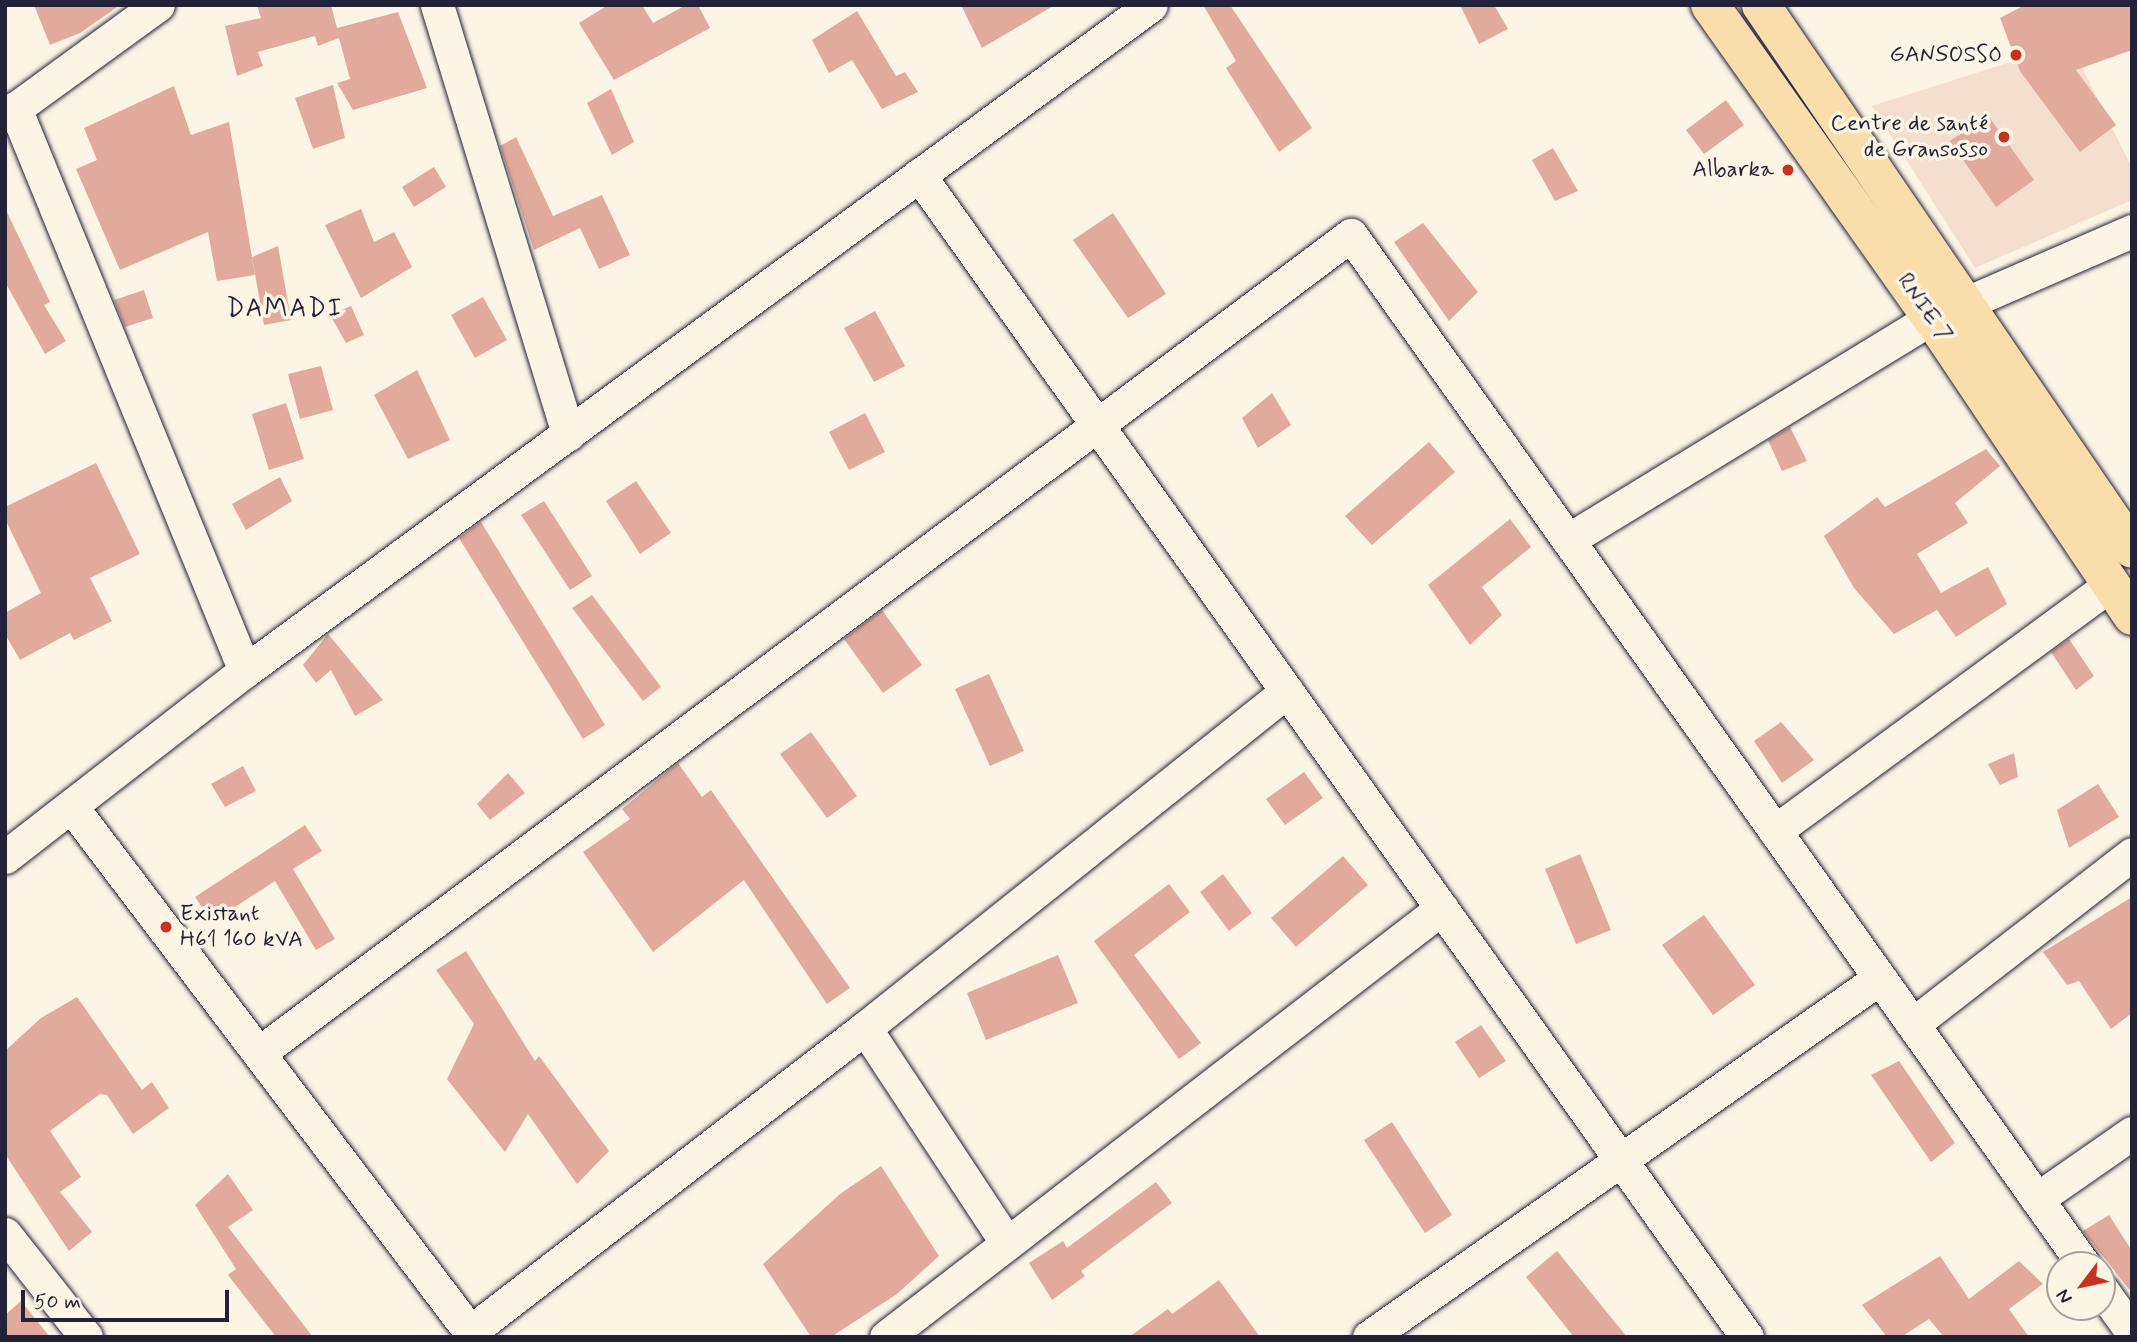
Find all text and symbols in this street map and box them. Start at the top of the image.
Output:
place label: GANSOSSO [1889,41,2002,69]
marker: GANSOSSO [2008,47,2024,63]
place label: Centre de santé de Gransosso [1827,110,1988,164]
marker: Centre de santé de Gransosso [1994,127,2014,147]
place label: Albarka [1692,156,1774,184]
marker: Albarka [1780,162,1796,178]
street label: RNIE 7 [1890,268,1958,348]
district label: DAMADI [229,294,341,326]
place label: Existant H61 160 kVA [180,900,306,954]
marker: Existant H61 160 kVA [158,919,174,935]
north arrow [2046,1251,2116,1321]
scale bar [24,1276,233,1320]
text: N [2051,1284,2078,1308]
text: 50 m [34,1288,81,1316]

